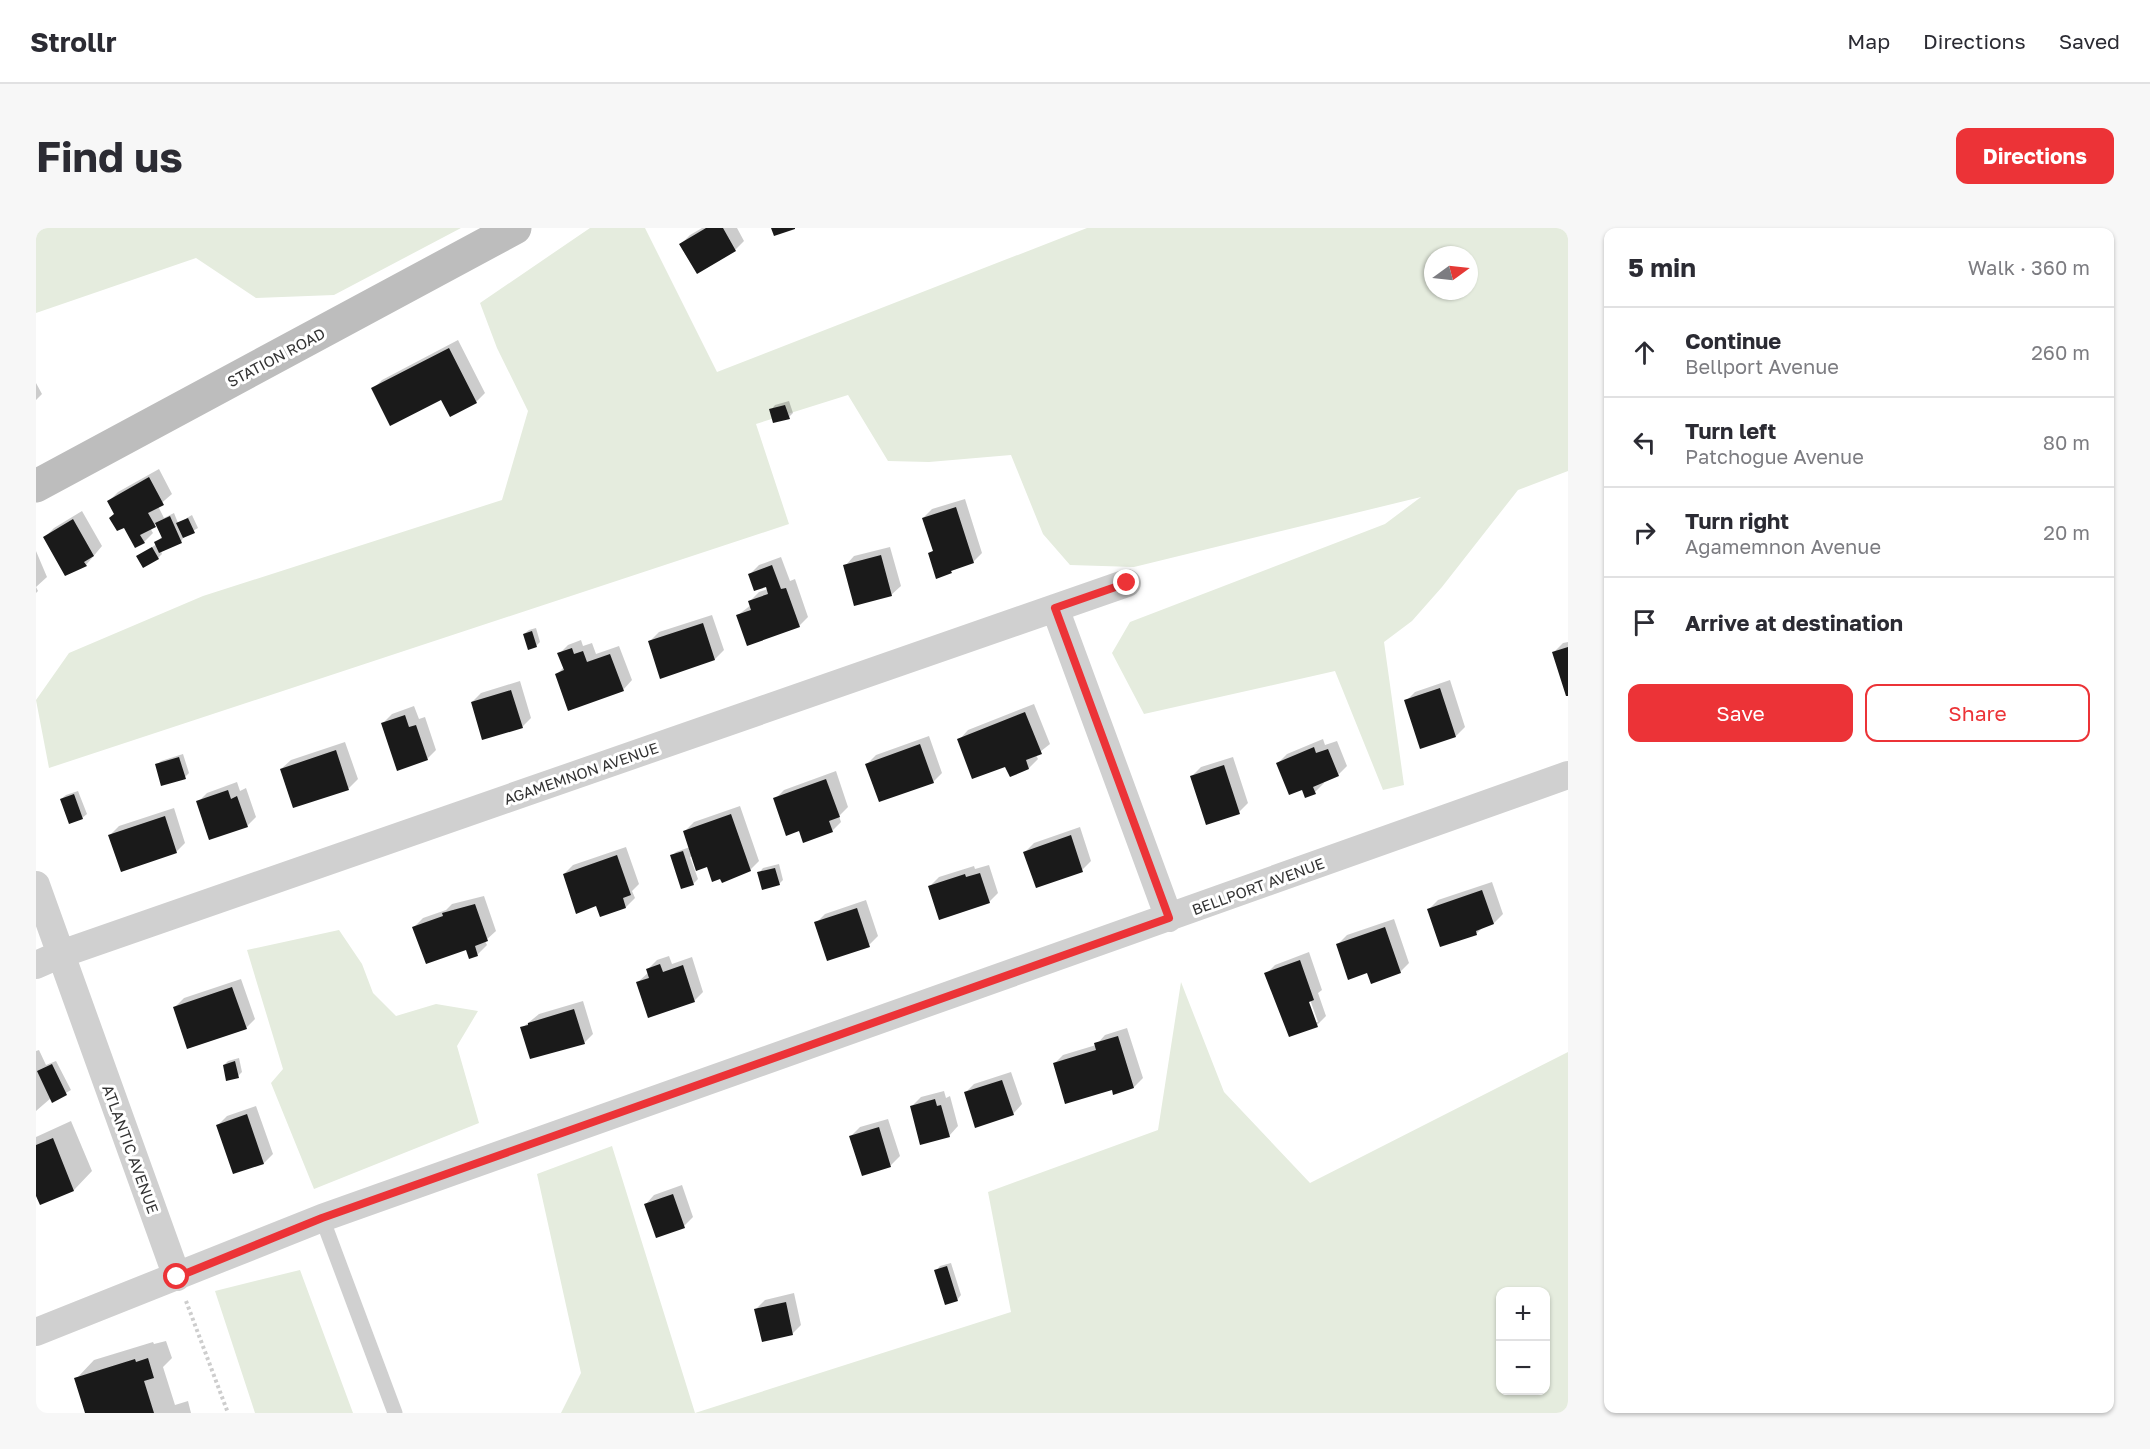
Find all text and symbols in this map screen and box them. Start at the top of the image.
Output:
text: Strollr [30,25,117,58]
text: Map [1847,28,1890,54]
text: Directions [1923,28,2026,54]
text: Saved [2059,28,2120,54]
button: Directions [1956,128,2114,184]
text: Find us [36,131,183,181]
north arrow [1424,246,1478,300]
text: 5 min [1628,252,1696,283]
text: Walk · 360 m [1968,255,2090,279]
street label: STATION ROAD [224,324,328,390]
text: Continue [1685,327,1781,354]
icon: ahead [1628,336,1661,369]
text: 260 m [2031,340,2090,364]
text: Bellport Avenue [1685,354,1839,378]
text: Turn left [1685,417,1776,444]
icon: left [1628,426,1661,459]
text: 80 m [2043,430,2090,454]
text: Patchogue Avenue [1685,444,1864,468]
text: Turn right [1685,507,1789,534]
icon: right [1628,516,1661,549]
text: 20 m [2043,520,2090,544]
text: Agamemnon Avenue [1685,534,1881,558]
route end [1113,569,1139,595]
icon: arrive [1628,606,1661,639]
text: Arrive at destination [1685,609,1903,636]
button: Save [1628,684,1853,742]
button: Share [1865,684,2090,742]
street label: AGAMEMNON AVENUE [501,738,661,808]
street label: BELLPORT AVENUE [1189,854,1327,918]
street label: ATLANTIC AVENUE [99,1082,163,1216]
route start [163,1263,189,1289]
map controls [1496,1287,1550,1395]
button: + [1496,1287,1550,1341]
button: − [1496,1341,1550,1395]

